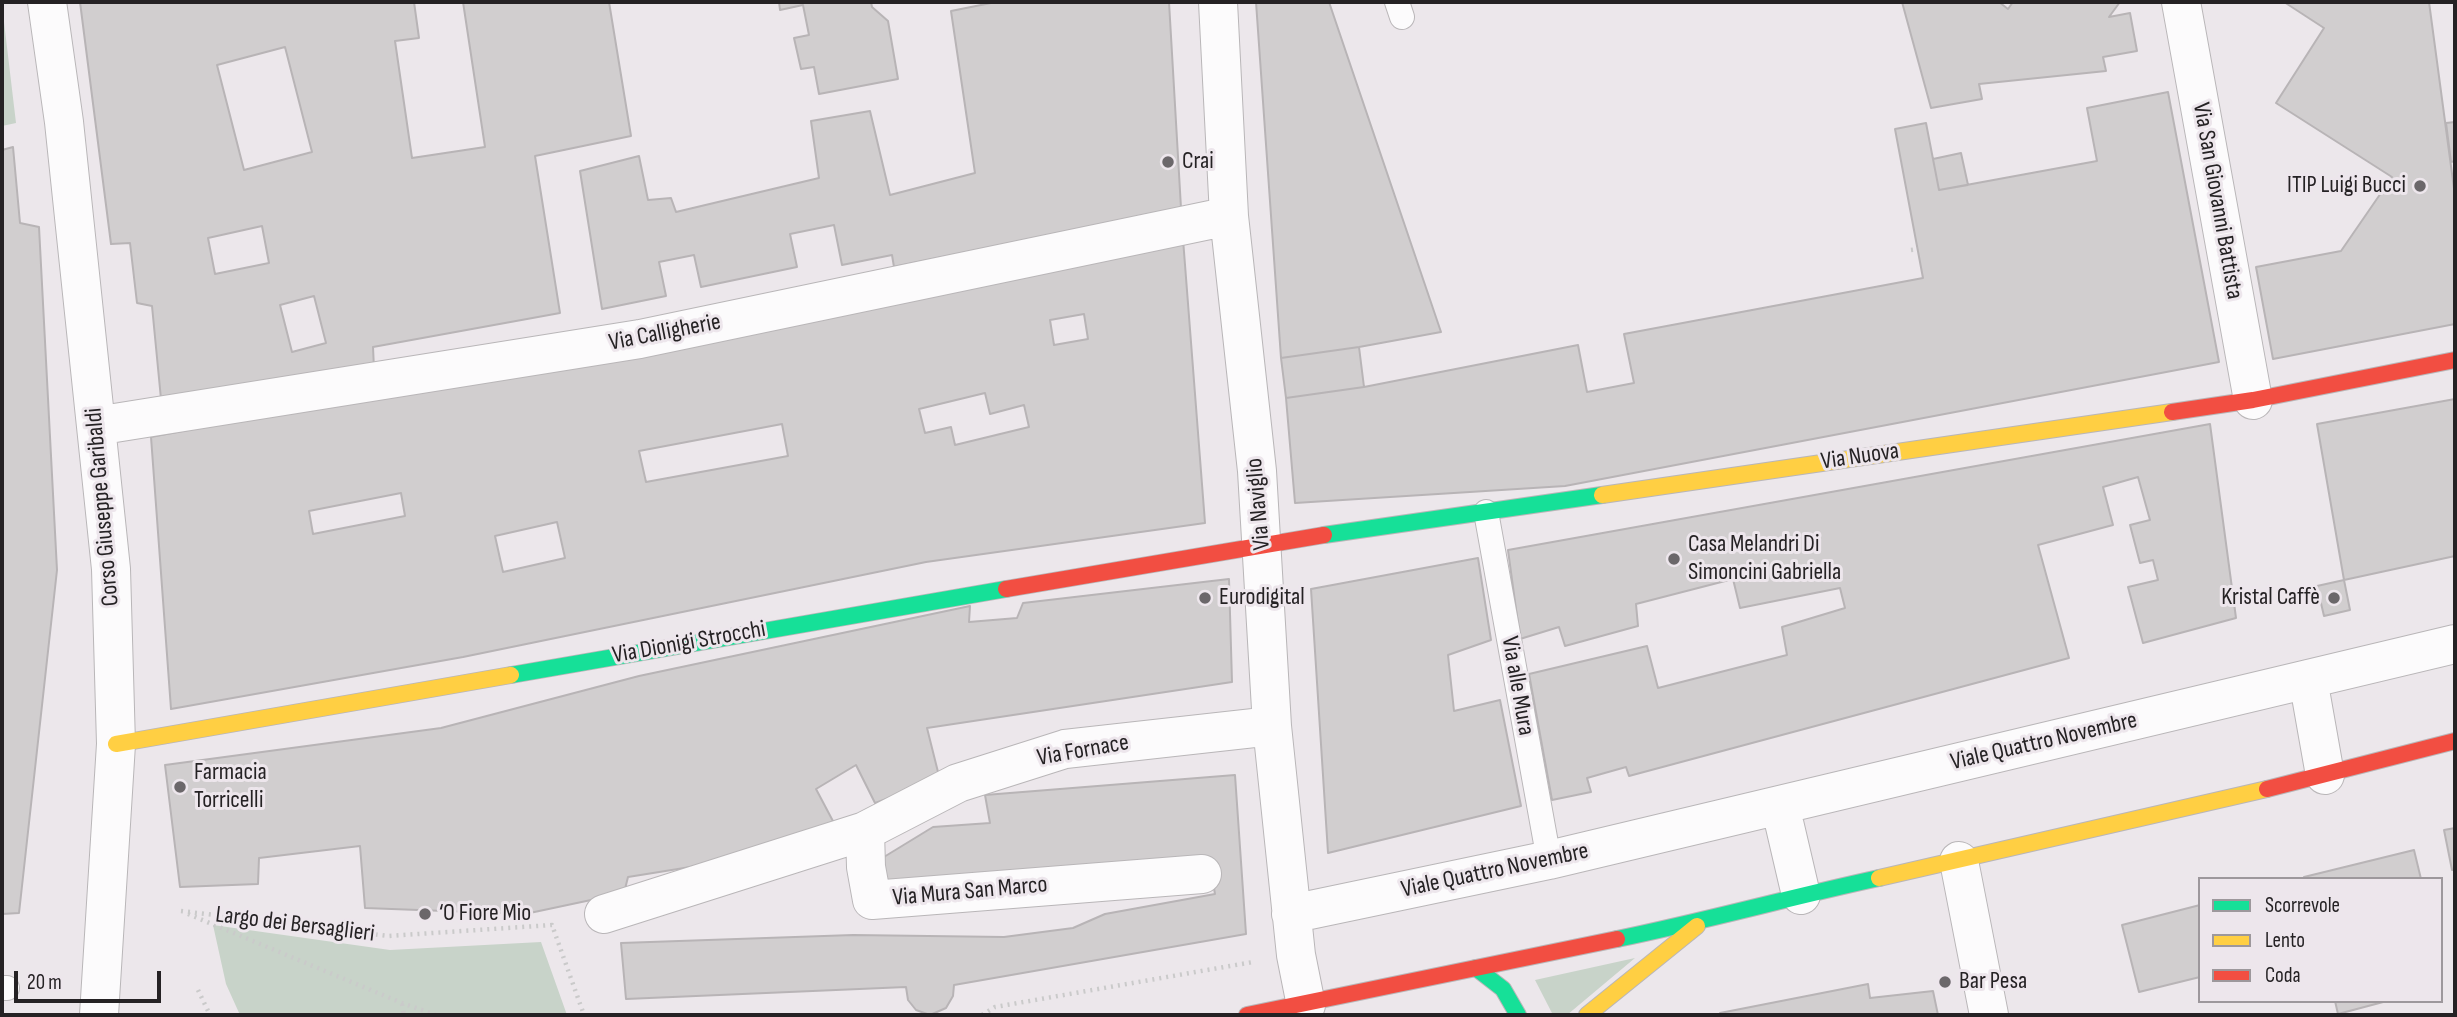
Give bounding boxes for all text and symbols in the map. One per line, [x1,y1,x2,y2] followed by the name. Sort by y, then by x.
[2186,100,2248,302] street label: Via San Giovanni Battista
[1182,148,1214,176] place label: Crai
[1160,154,1176,170] marker: Crai
[2287,172,2406,200] place label: ITIP Luigi Bucci
[2412,178,2428,194] marker: ITIP Luigi Bucci
[607,308,723,358] street label: Via Calligherie
[80,407,126,607] street label: Corso Giuseppe Garibaldi
[1819,437,1901,477] street label: Via Nuova
[1241,457,1277,551] street label: Via Naviglio
[1688,531,1841,587] place label: Casa Melandri Di Simoncini Gabriella
[1666,551,1682,567] marker: Casa Melandri Di Simoncini Gabriella
[1219,584,1305,612] place label: Eurodigital
[2221,584,2320,612] place label: Kristal Caffè
[1197,590,1213,606] marker: Eurodigital
[2326,590,2342,606] marker: Kristal Caffè
[610,615,768,671] street label: Via Dionigi Strocchi
[1494,634,1540,738] street label: Via alle Mura
[1948,707,2140,777] street label: Viale Quattro Novembre
[1035,729,1131,773] street label: Via Fornace
[194,759,267,815] place label: Farmacia Torricelli
[172,779,188,795] marker: Farmacia Torricelli
[1399,837,1591,905] street label: Viale Quattro Novembre
[891,871,1049,913] street label: Via Mura San Marco
[2198,877,2443,1003] legend
[2265,893,2340,918] text: Scorrevole
[439,900,531,928] place label: ‘O Fiore Mio
[214,901,376,949] street label: Largo dei Bersaglieri
[417,906,433,922] marker: ‘O Fiore Mio
[2265,928,2305,953] text: Lento
[18,958,164,1002] scale bar
[2265,963,2301,988] text: Coda
[1959,968,2027,996] place label: Bar Pesa
[27,970,62,995] text: 20 m
[1937,974,1953,990] marker: Bar Pesa

